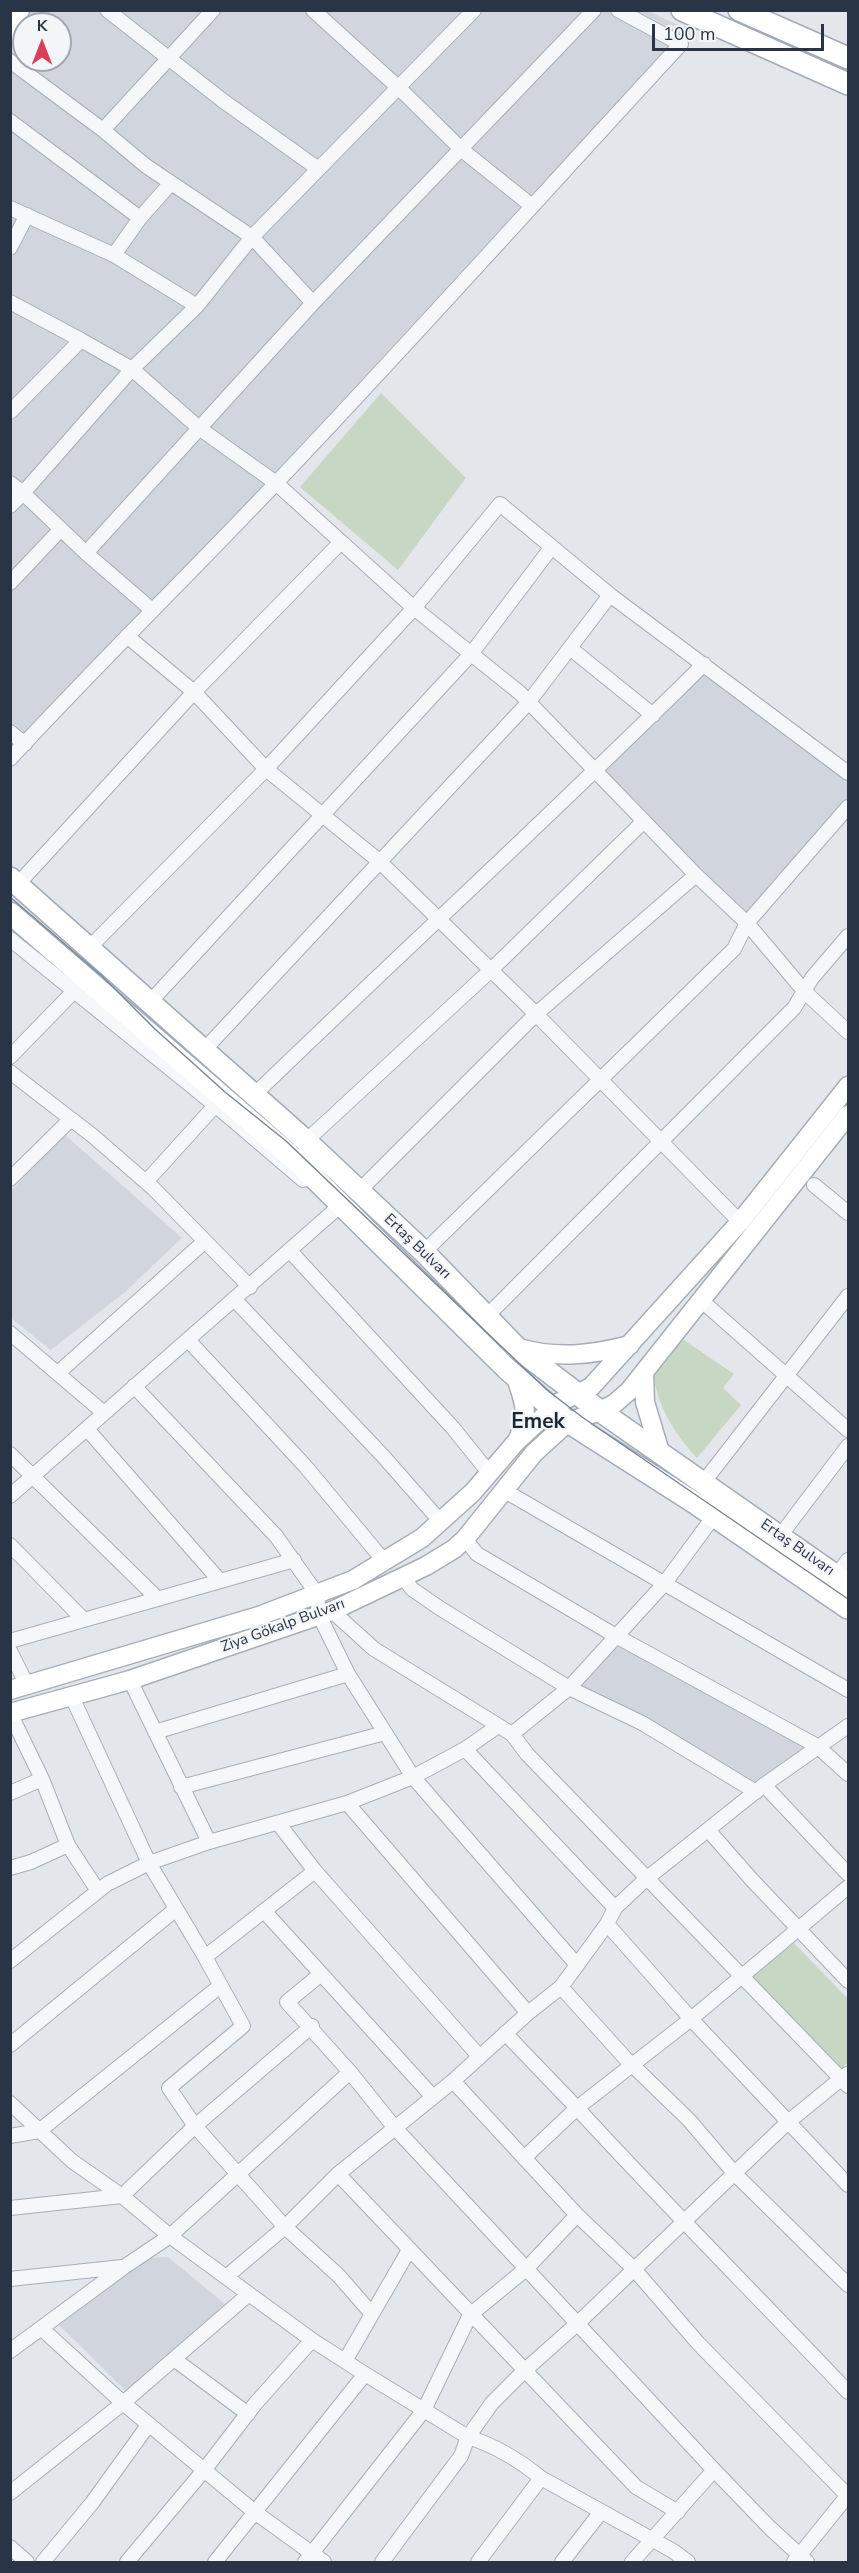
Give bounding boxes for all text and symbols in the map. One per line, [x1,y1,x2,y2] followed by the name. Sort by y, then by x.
[12,12,72,72] north arrow
[655,12,828,50] scale bar
[37,15,47,37] text: K
[663,22,715,46] text: 100 m
[380,1211,454,1283] street label: Ertaş Bulvarı
[511,1410,565,1436] district label: Emek
[757,1516,837,1580] street label: Ertaş Bulvarı
[219,1595,347,1657] street label: Ziya Gökalp Bulvarı

